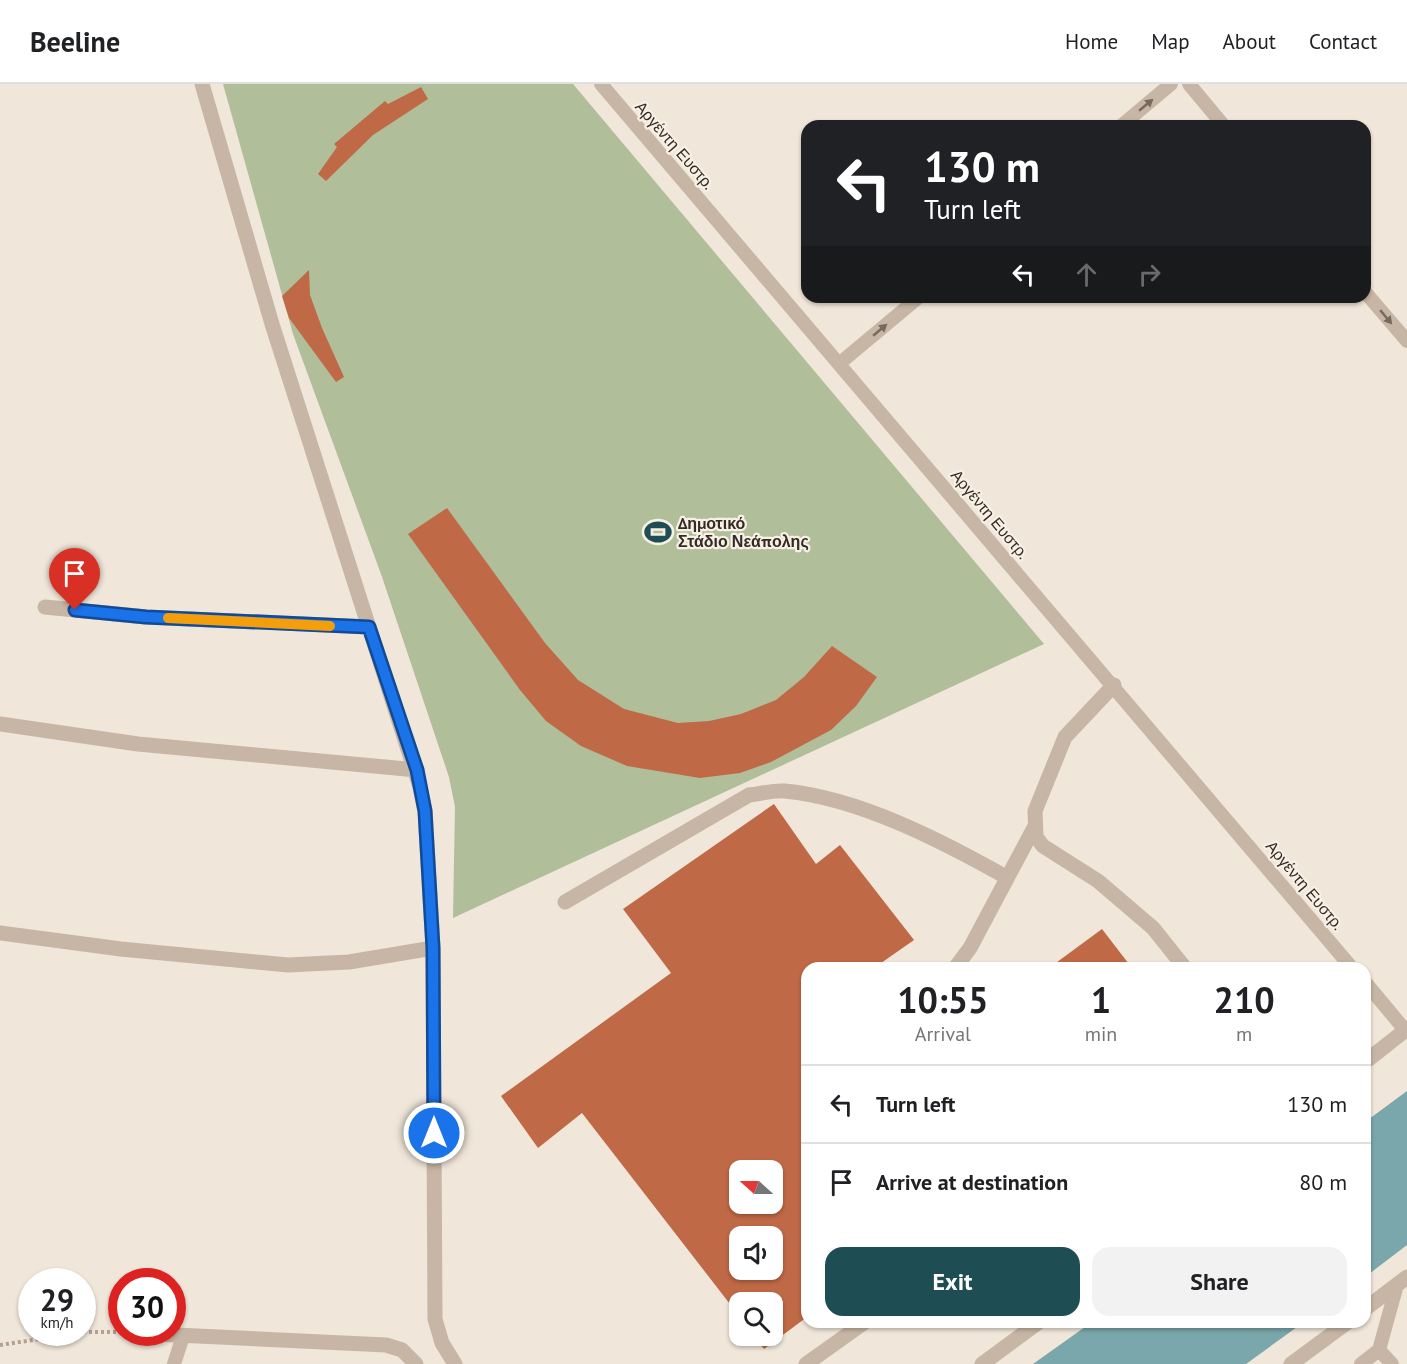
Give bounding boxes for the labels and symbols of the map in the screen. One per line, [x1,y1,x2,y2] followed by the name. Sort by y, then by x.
[631,97,719,193] street label: Αργέντη Ευστρ.
[1138,99,1153,112] one-way arrow
[1379,309,1392,324] one-way arrow
[872,324,887,337] one-way arrow
[947,465,1033,563] street label: Αργέντη Ευστρ.
[678,513,809,551] place label: Δημοτικό Στάδιο Νεάπολης
[643,517,673,547] sports icon: Δημοτικό Στάδιο Νεάπολης
[49,548,100,610] pin
[1262,836,1348,934] street label: Αργέντη Ευστρ.
[402,1101,466,1165] position arrow
[729,1160,783,1214] north arrow
[108,1268,186,1346] speed limit sign: 30

